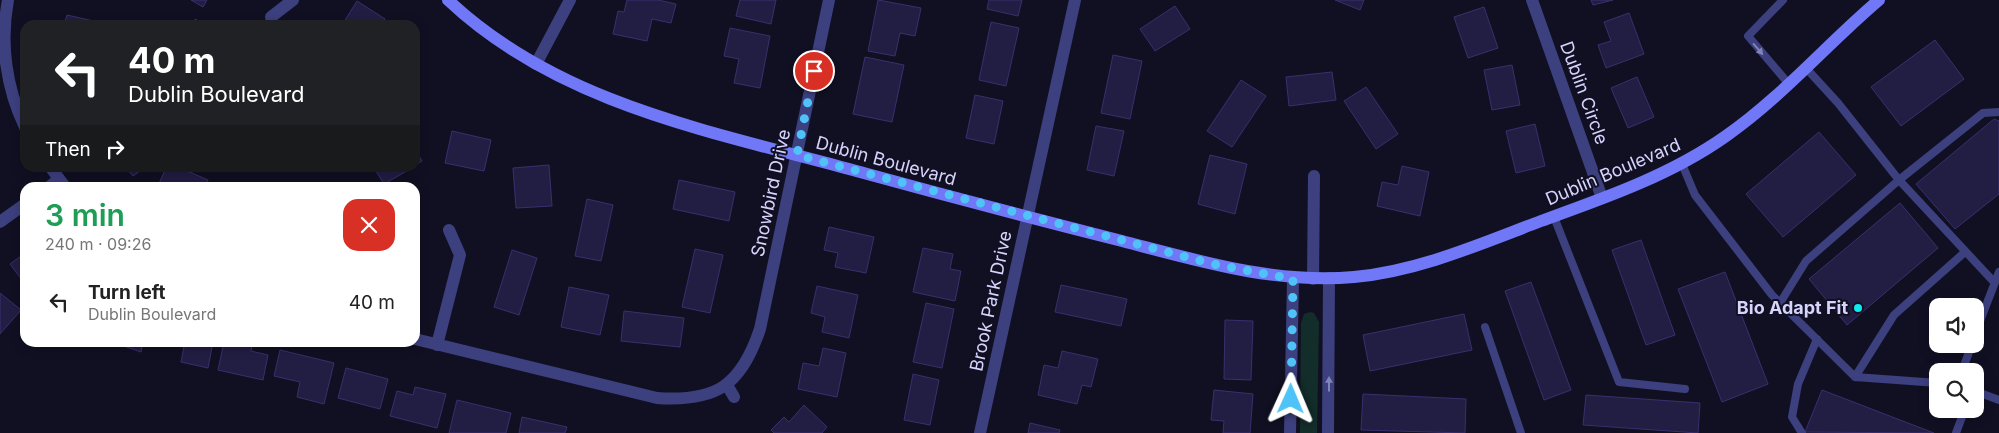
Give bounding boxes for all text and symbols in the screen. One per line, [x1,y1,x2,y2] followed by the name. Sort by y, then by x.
[1556,38,1613,147] street label: Dublin Circle
[128,39,216,81] text: 40 m
[45,40,110,105] icon: left
[1752,43,1763,55] one-way arrow
[793,50,835,92] pin
[800,57,828,85] icon: arrive
[128,81,305,107] text: Dublin Boulevard
[747,127,794,259] street label: Snowbird Drive
[814,132,959,189] street label: Dublin Boulevard
[1542,134,1683,209] street label: Dublin Boulevard
[101,135,129,163] icon: right
[45,138,91,161] text: Then
[45,197,125,233] text: 3 min
[343,199,395,251] button: close
[965,229,1016,373] street label: Brook Park Drive
[45,234,151,254] text: 240 m · 09:26
[88,281,166,304] text: Turn left
[45,288,73,316] icon: left
[349,291,395,314] text: 40 m
[1737,297,1848,318] place label: Bio Adapt Fit
[1929,298,1984,418] map controls
[1929,298,1984,353] button: sound
[1852,302,1864,314] marker: Bio Adapt Fit
[88,304,216,324] text: Dublin Boulevard
[1929,363,1984,418] button: search
[1264,372,1316,424] position arrow
[1325,376,1333,392] one-way arrow

